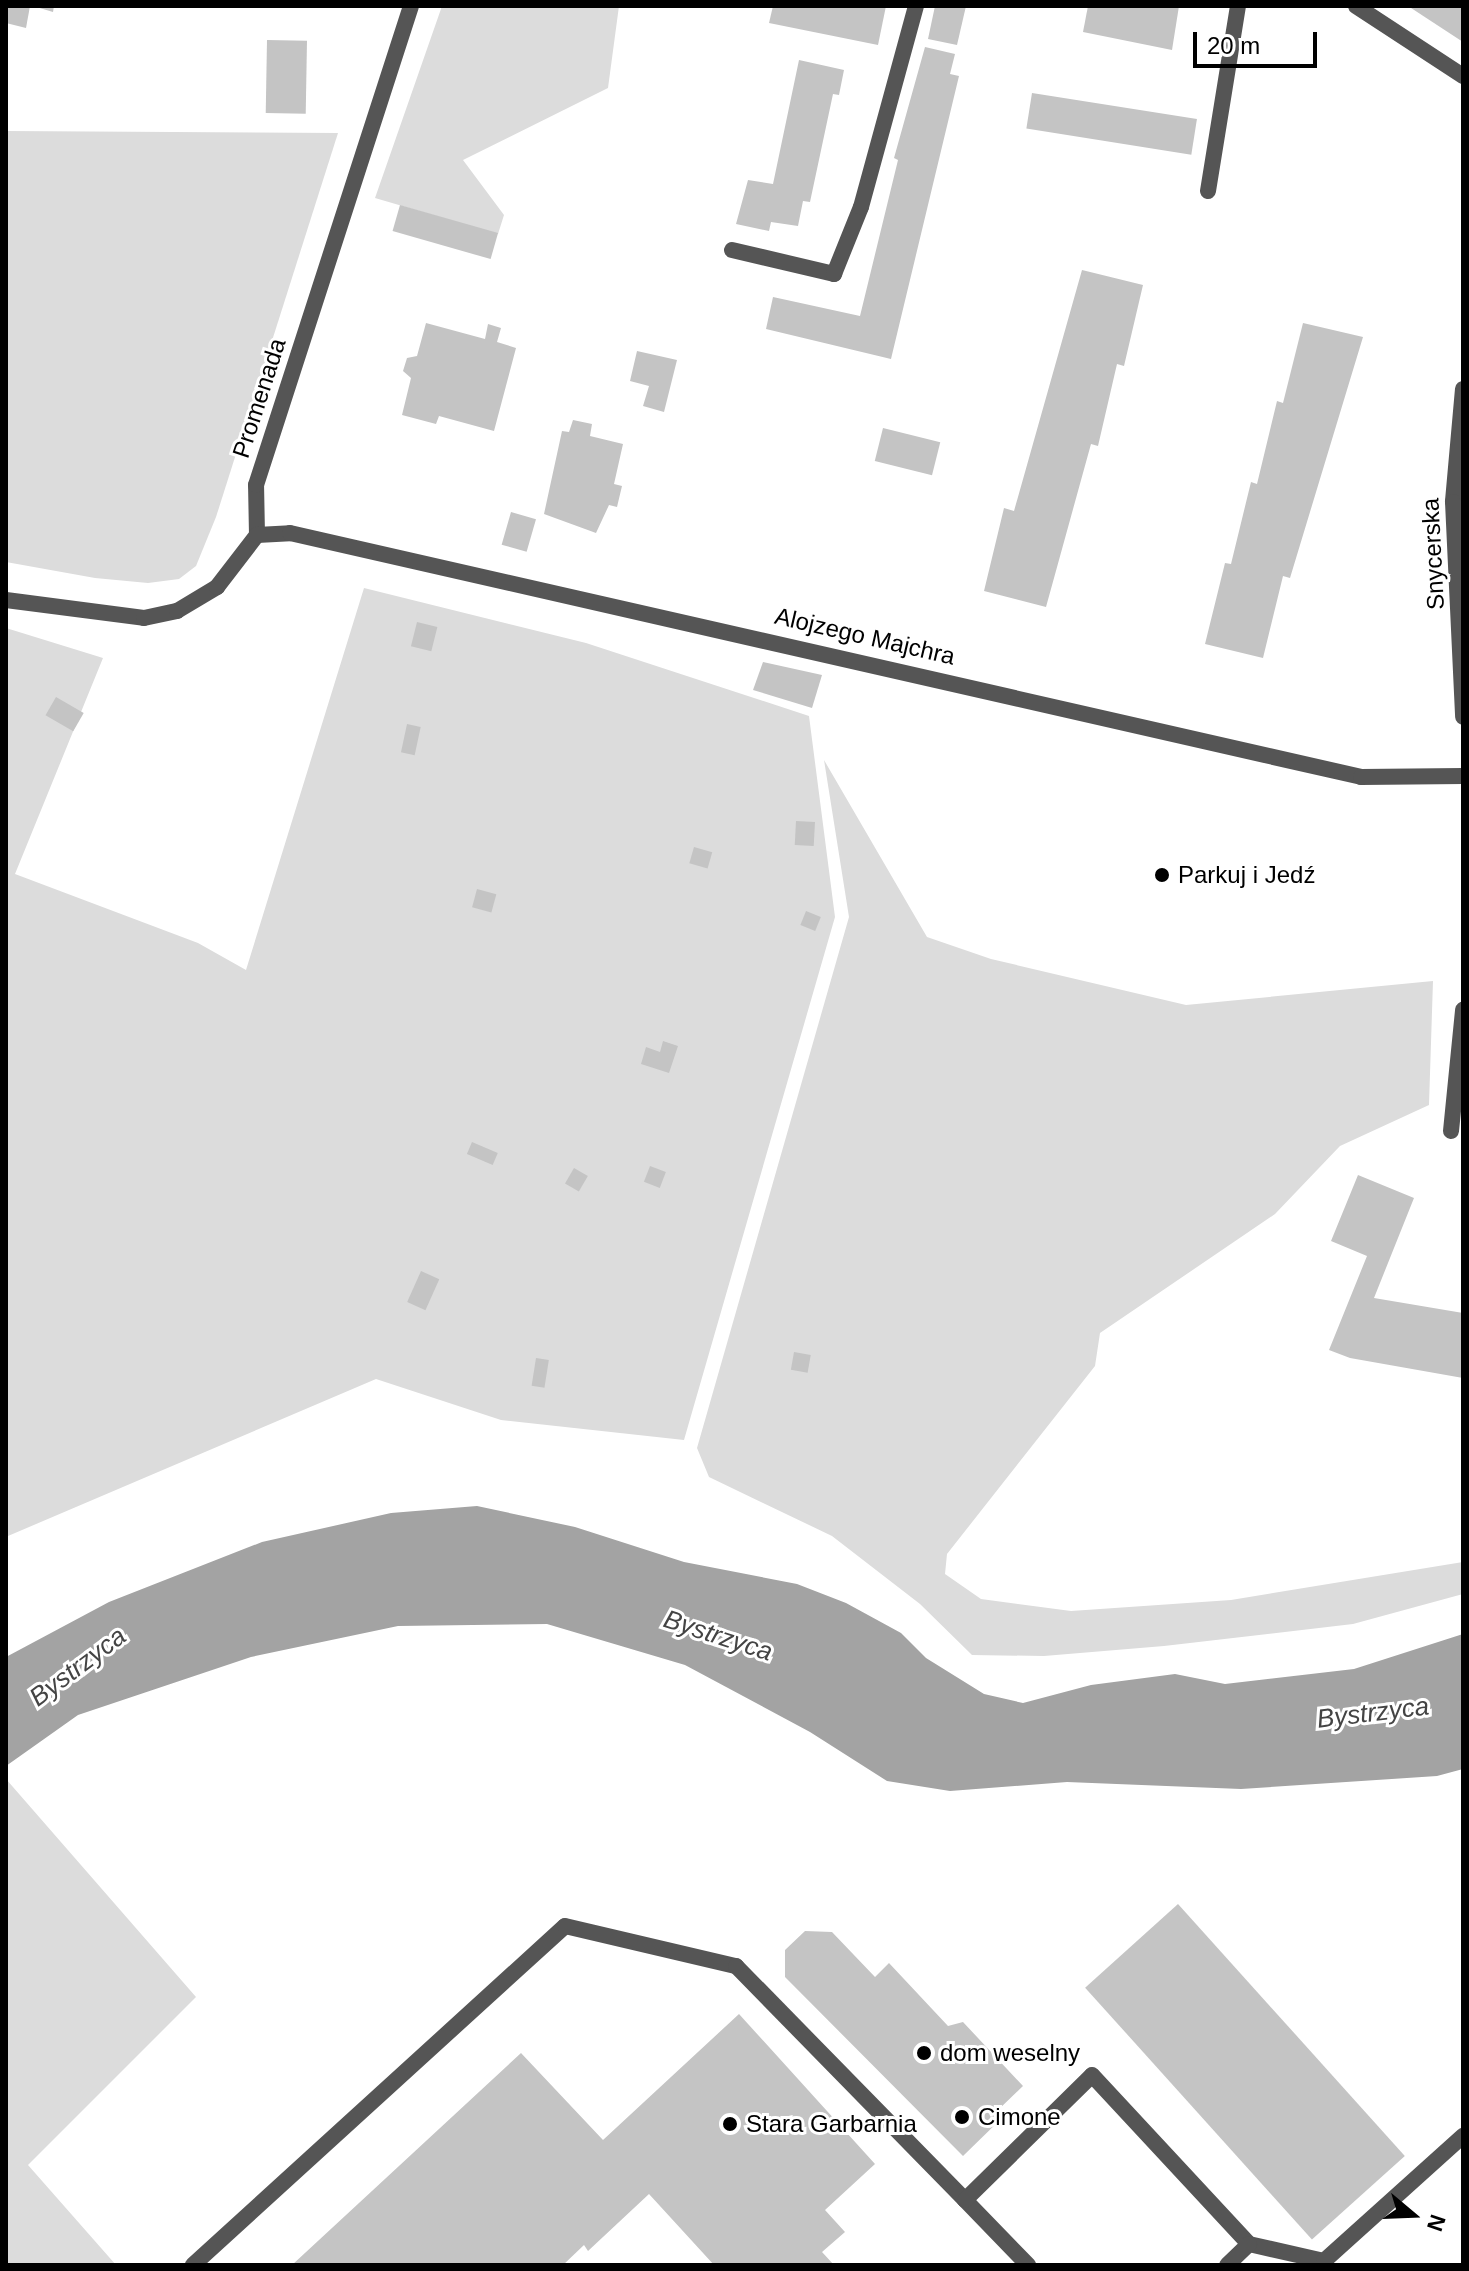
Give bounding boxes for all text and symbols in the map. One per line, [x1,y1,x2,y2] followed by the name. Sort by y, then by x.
[1197,16,1321,66] scale bar
[1207,32,1260,59] text: 20 m
[226,335,292,461] street label: Promenada
[1416,497,1450,611] street label: Snycerska
[772,601,958,671] street label: Alojzego Majchra
[1178,861,1315,889] place label: Parkuj i Jedź
[1153,866,1171,884] marker: Parkuj i Jedź
[660,1604,776,1668] water label: Bystrzyca
[24,1621,132,1713] water label: Bystrzyca
[1315,1691,1431,1735] water label: Bystrzyca
[940,2039,1080,2067] place label: dom weselny
[915,2044,933,2062] marker: dom weselny
[978,2103,1061,2131] place label: Cimone
[953,2108,971,2126] marker: Cimone
[746,2110,917,2138] place label: Stara Garbarnia
[721,2115,739,2133] marker: Stara Garbarnia
[1373,2175,1453,2255] north arrow
[1422,2211,1451,2235] text: N

